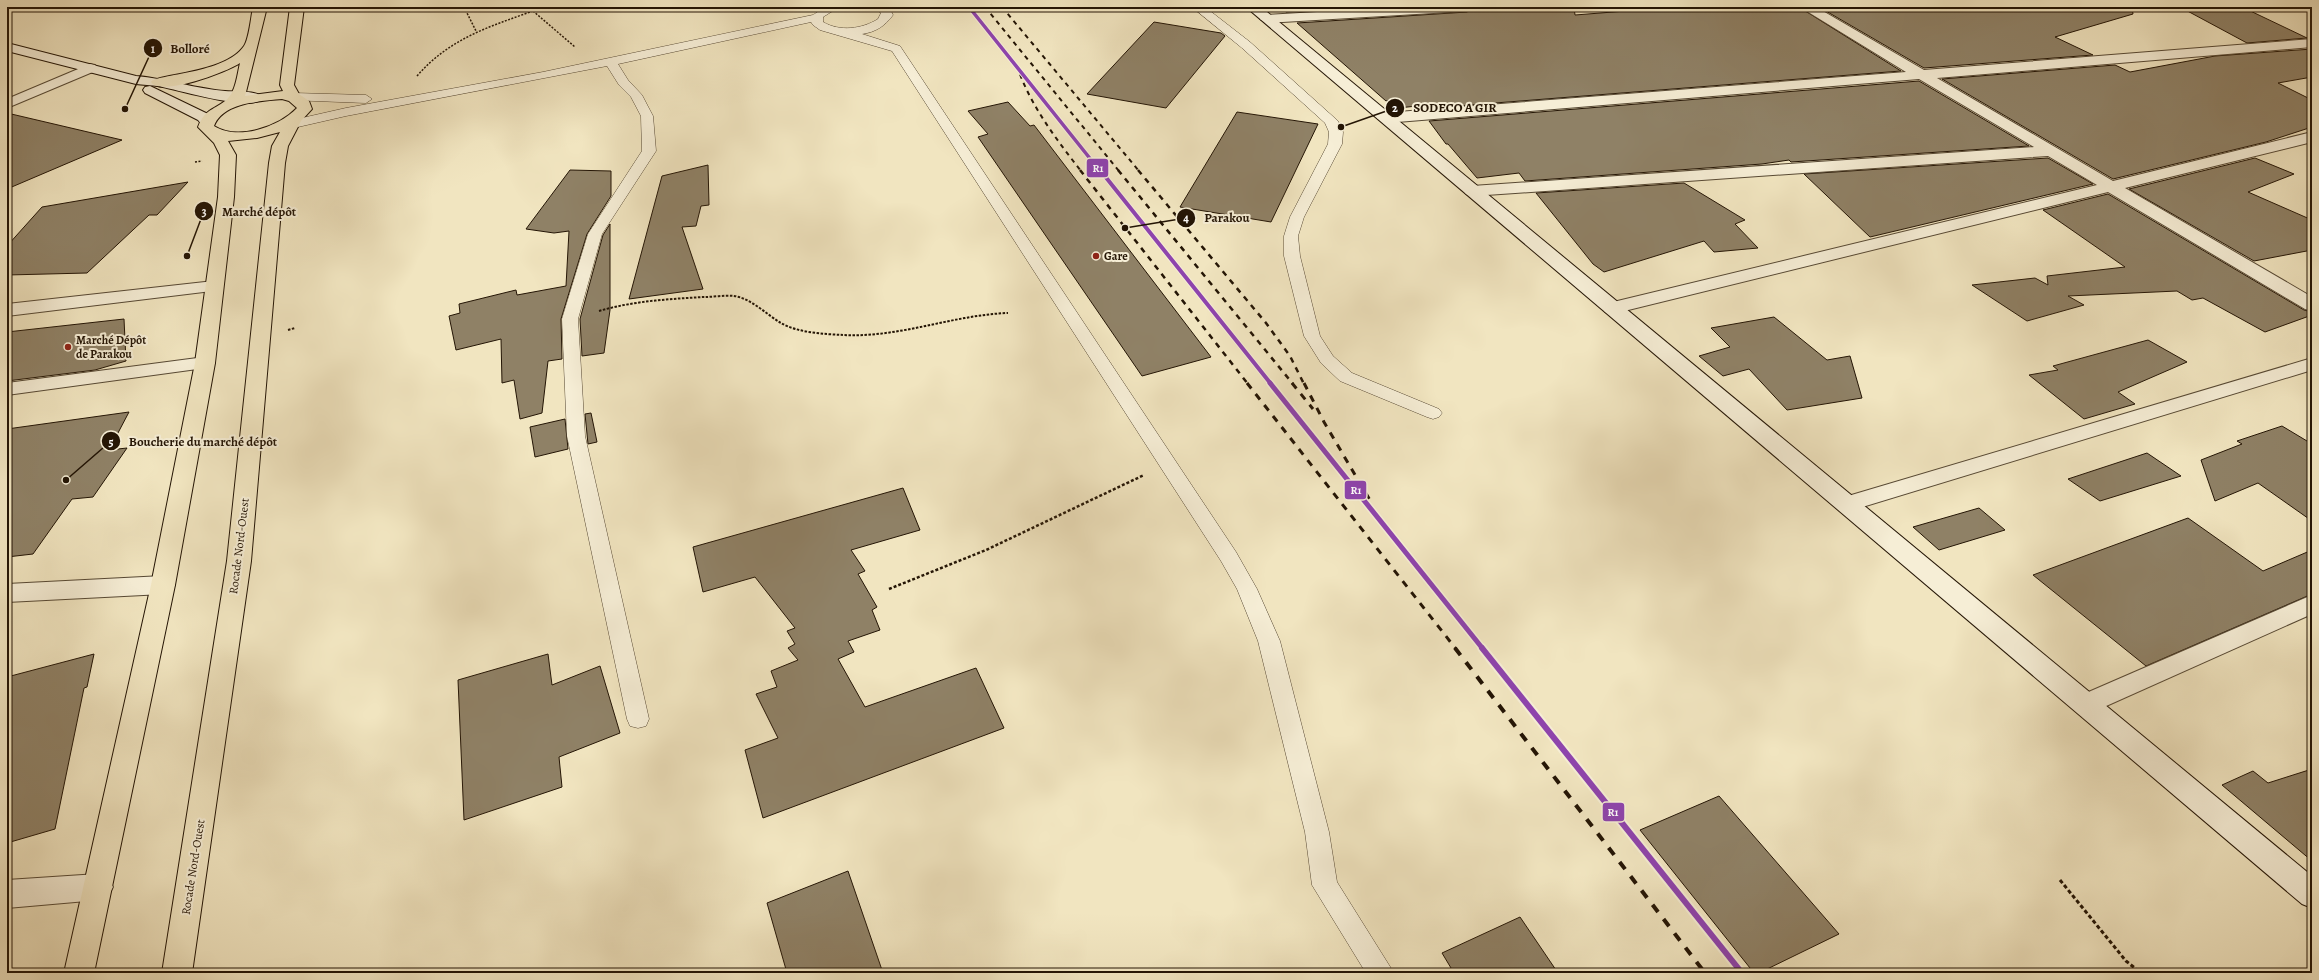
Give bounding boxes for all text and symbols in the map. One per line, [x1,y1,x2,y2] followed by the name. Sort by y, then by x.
[143,36,218,61] callout: Bolloré
[170,40,210,57] text: Bolloré
[151,41,156,57] text: 1
[1385,95,1505,120] callout: SODECO A GIR
[1413,99,1497,116] text: SODECO A GIR
[1392,100,1398,116] text: 2
[1086,158,1109,178] line badge: R1
[1093,161,1104,176] text: R1
[194,199,304,224] callout: Marché dépôt
[222,203,297,220] text: Marché dépôt
[201,204,207,220] text: 3
[1176,205,1257,230] callout: Parakou
[1204,209,1251,226] text: Parakou
[1183,210,1189,226] text: 4
[1104,248,1128,264] place label: Gare
[1091,251,1101,261] marker: Gare
[76,332,146,362] place label: Marché Dépôt de Parakou
[63,342,73,352] marker: Marché Dépôt de Parakou
[101,429,285,454] callout: Boucherie du marché dépôt
[129,433,278,450] text: Boucherie du marché dépôt
[108,434,114,450] text: 5
[1344,480,1367,500] line badge: R1
[1351,483,1362,498] text: R1
[225,497,253,595] street label: Rocade Nord-Ouest
[1602,802,1625,822] line badge: R1
[1608,805,1619,820] text: R1
[178,818,208,916] street label: Rocade Nord-Ouest

